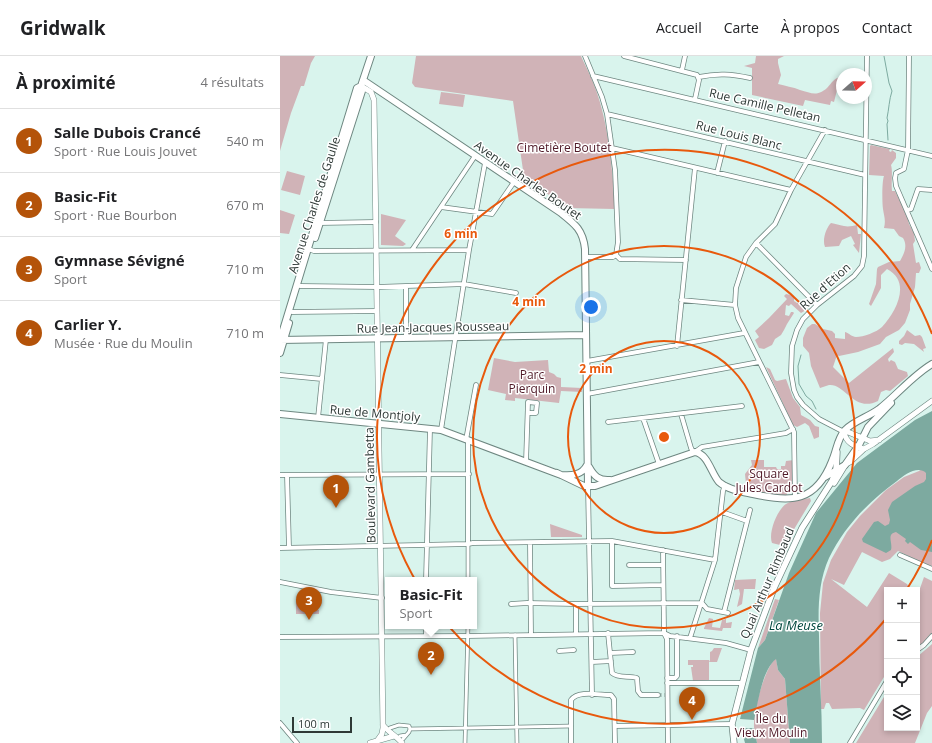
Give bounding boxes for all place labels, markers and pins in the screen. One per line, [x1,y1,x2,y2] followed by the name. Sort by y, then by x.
[657,430,671,444] centre of rings
[323,475,349,508] pin: 1
[296,587,322,620] pin: 3
[418,642,444,675] pin: 2
[679,687,705,720] pin: 4

